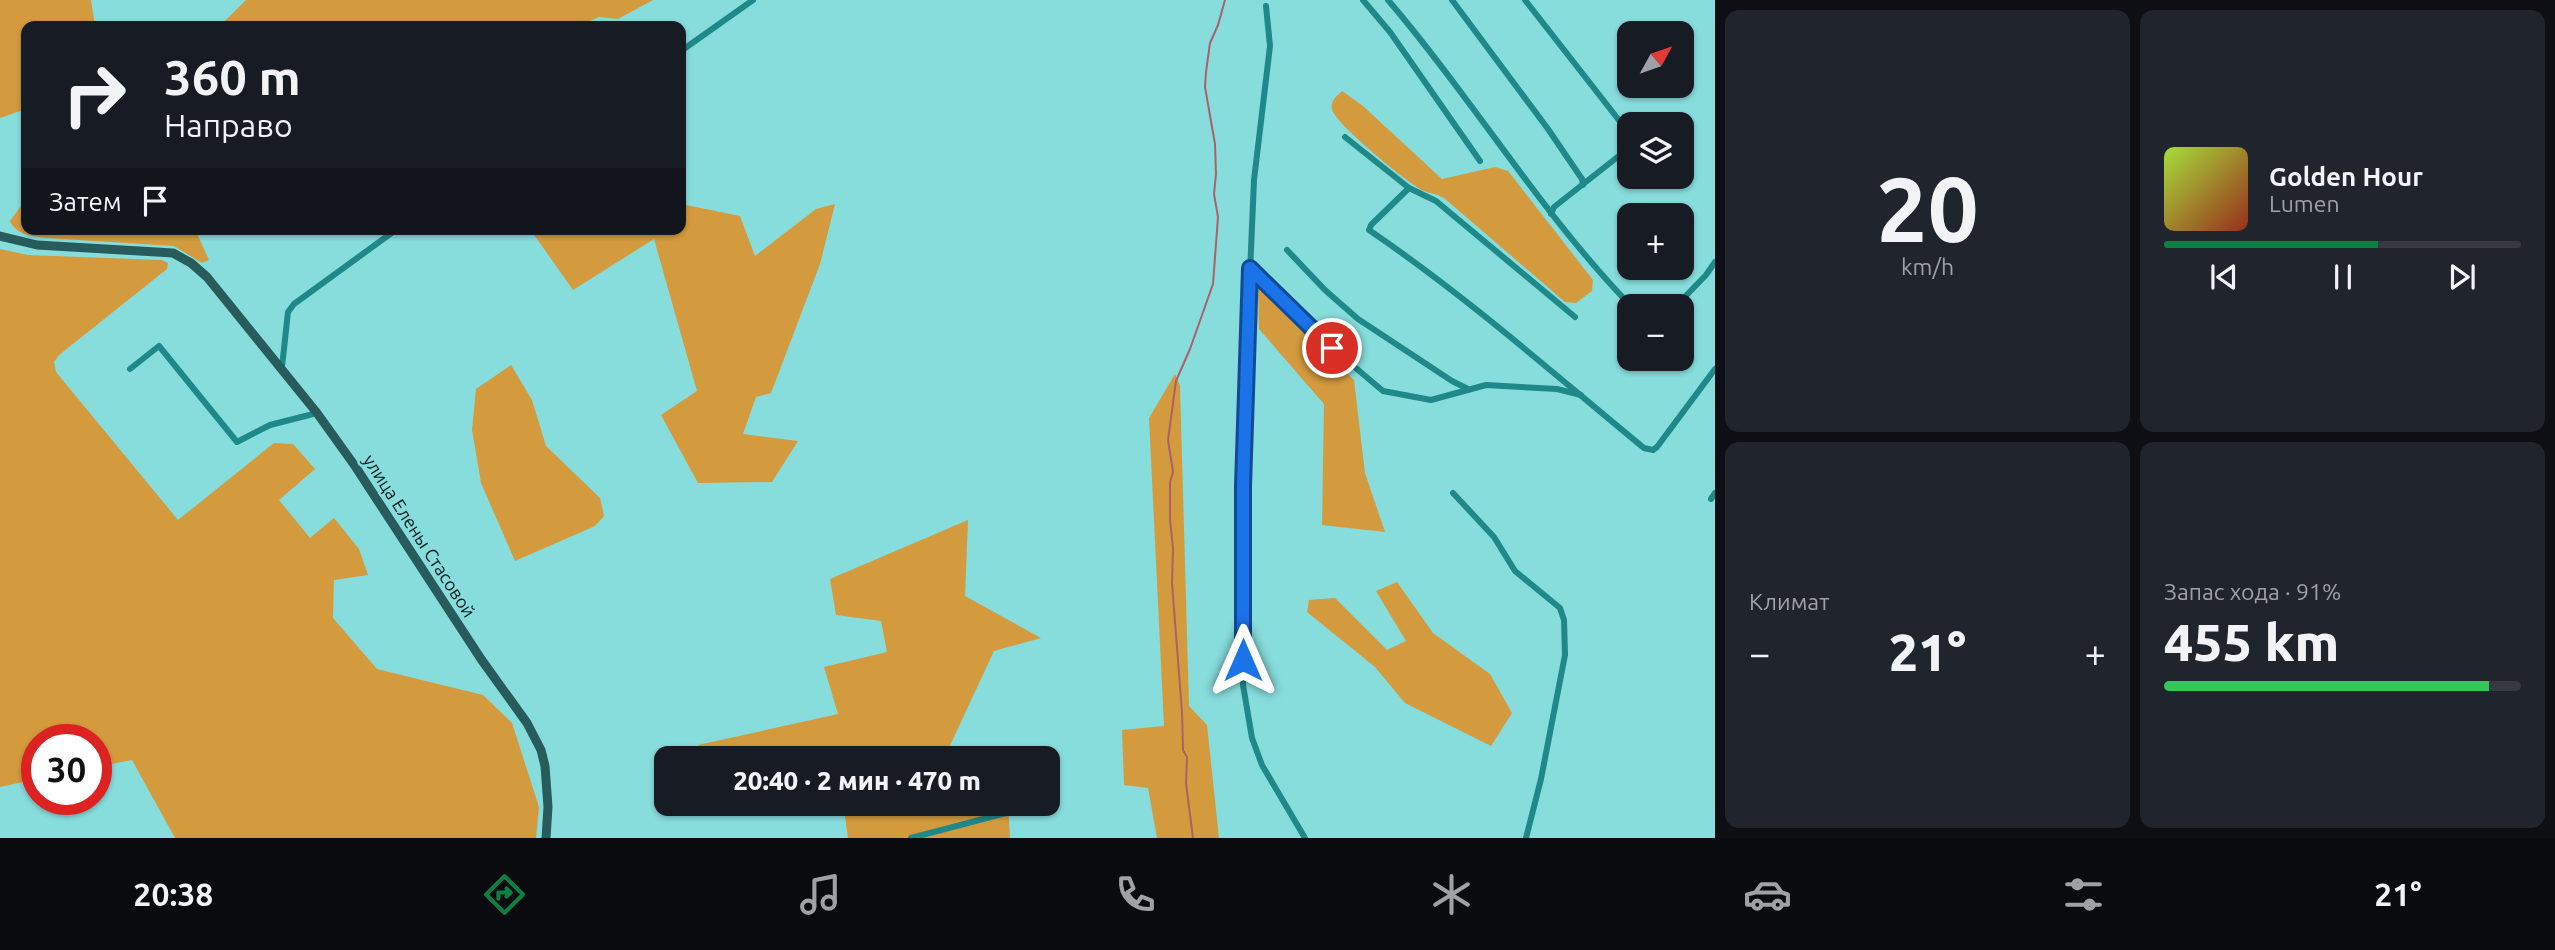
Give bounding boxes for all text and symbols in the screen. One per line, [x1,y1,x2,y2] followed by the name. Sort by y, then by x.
[1617,21,1694,98] north arrow
[1617,21,1694,371] map controls
[49,49,140,140] icon: right
[164,49,301,104] text: 360 m
[164,107,293,143] text: Направо
[1617,112,1694,189] button: layers
[1876,157,1979,259] text: 20
[2269,162,2423,191] text: Golden Hour
[136,182,174,220] icon: arrive
[49,187,122,216] text: Затем
[2269,191,2340,216] text: Lumen
[1617,203,1694,280] button: +
[1901,254,1954,279] text: km/h
[2205,258,2243,296] icon: previous
[2324,258,2362,296] icon: pause
[2443,258,2481,296] icon: next
[1617,294,1694,371] button: −
[1302,318,1362,378] pin
[1313,329,1351,367] icon: arrive
[360,450,480,621] street label: улица Елены Стасовой
[2164,579,2341,604] text: Запас хода · 91%
[1749,589,1829,614] text: Климат
[2164,613,2339,671] text: 455 km
[1206,623,1280,697] position arrow
[1889,623,1966,681] text: 21°
[1749,632,1770,674] text: −
[2085,632,2106,674] text: +
[21,724,112,815] speed limit sign: 30
[733,766,981,795] text: 20:40 · 2 мин · 470 m
[480,870,529,919] icon: directions
[796,870,845,919] icon: music
[1111,870,1160,919] icon: phone
[1427,870,1476,919] icon: climate
[1743,870,1792,919] icon: car
[2059,870,2108,919] icon: filters
[133,876,213,912] text: 20:38
[2374,876,2422,912] text: 21°

